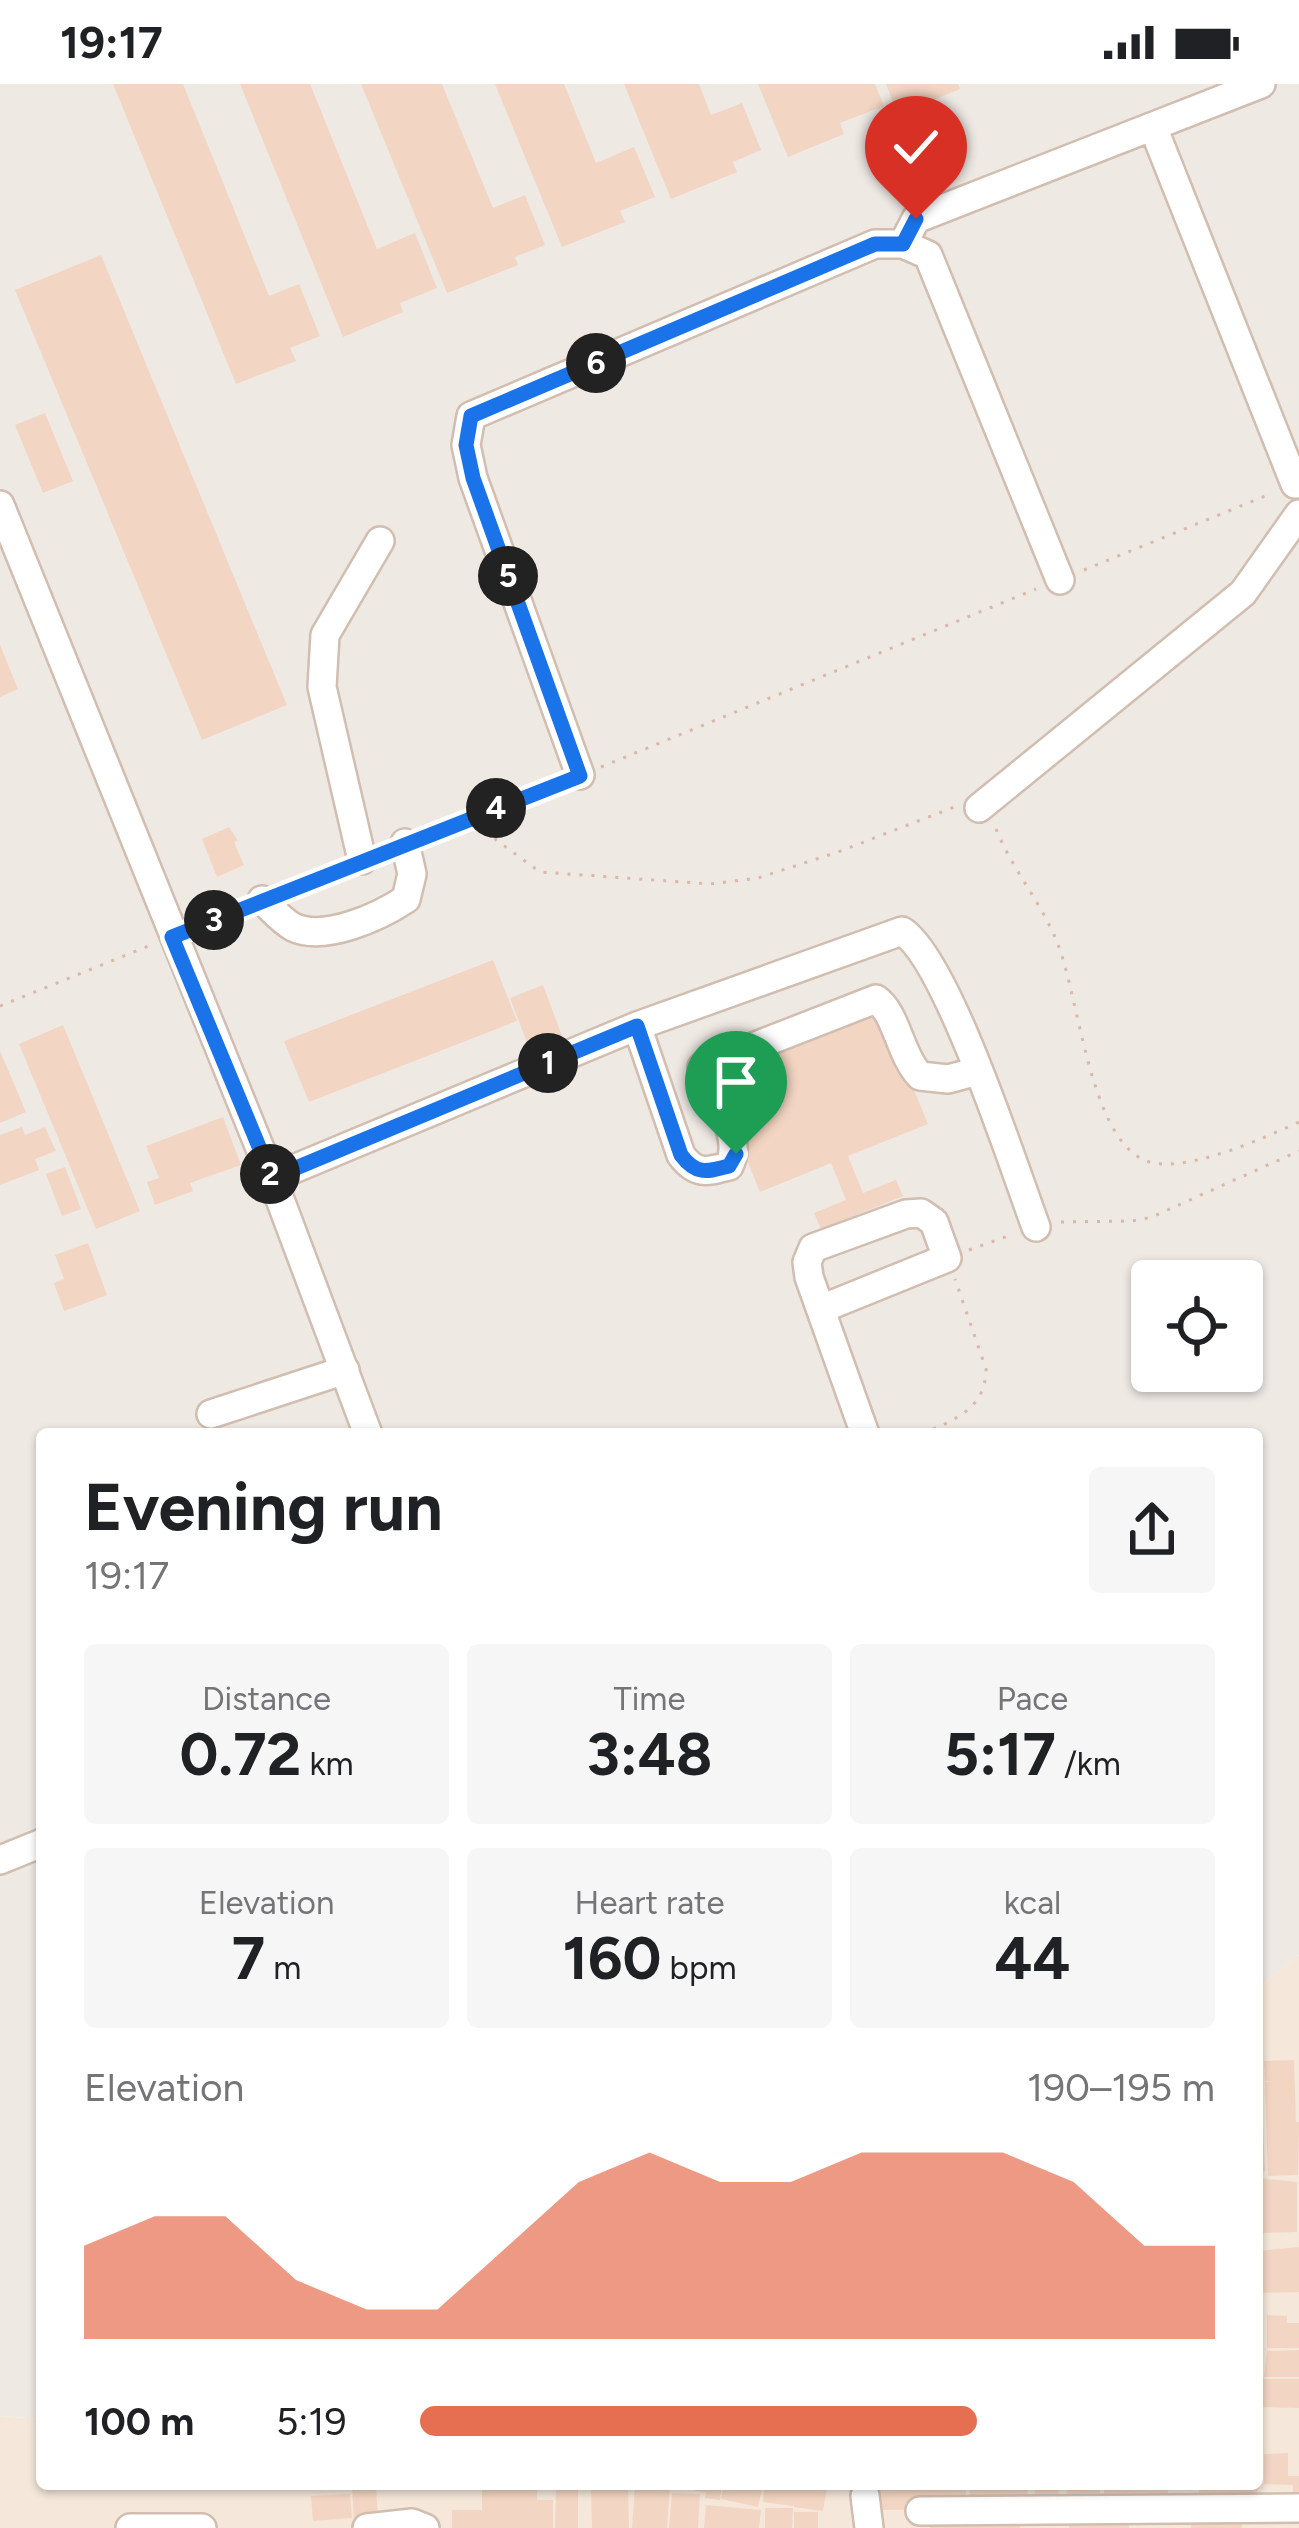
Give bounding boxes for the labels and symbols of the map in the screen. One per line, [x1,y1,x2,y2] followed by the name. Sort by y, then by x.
[865,96,967,219] pin
[566,333,626,393] pin: 6
[478,546,538,606] pin: 5
[466,778,526,838] pin: 4
[184,890,244,950] pin: 3
[685,1031,787,1154] pin
[518,1033,578,1093] pin: 1
[240,1144,300,1204] pin: 2

